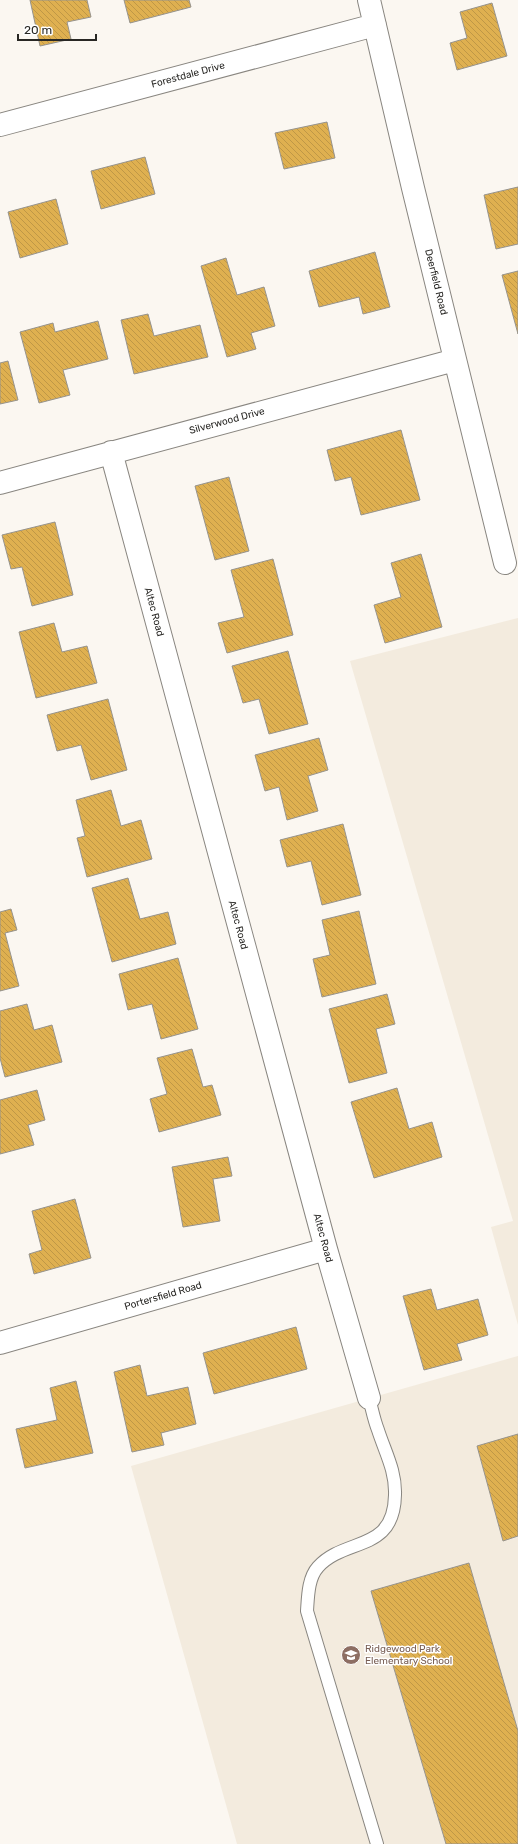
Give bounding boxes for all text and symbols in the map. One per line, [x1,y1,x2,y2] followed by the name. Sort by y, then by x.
[18,16,96,42] scale bar
[24,23,52,37] text: 20 m
[150,59,227,91] street label: Forestdale Drive
[422,248,450,316] street label: Deerfield Road
[188,405,266,437] street label: Silverwood Drive
[142,586,166,638] street label: Altec Road
[226,899,250,951] street label: Altec Road
[311,1212,335,1264] street label: Altec Road
[123,1279,203,1313] street label: Portersfield Road
[365,1643,452,1667] place label: Ridgewood Park Elementary School
[340,1644,362,1666] school or university icon: Ridgewood Park Elementary School

